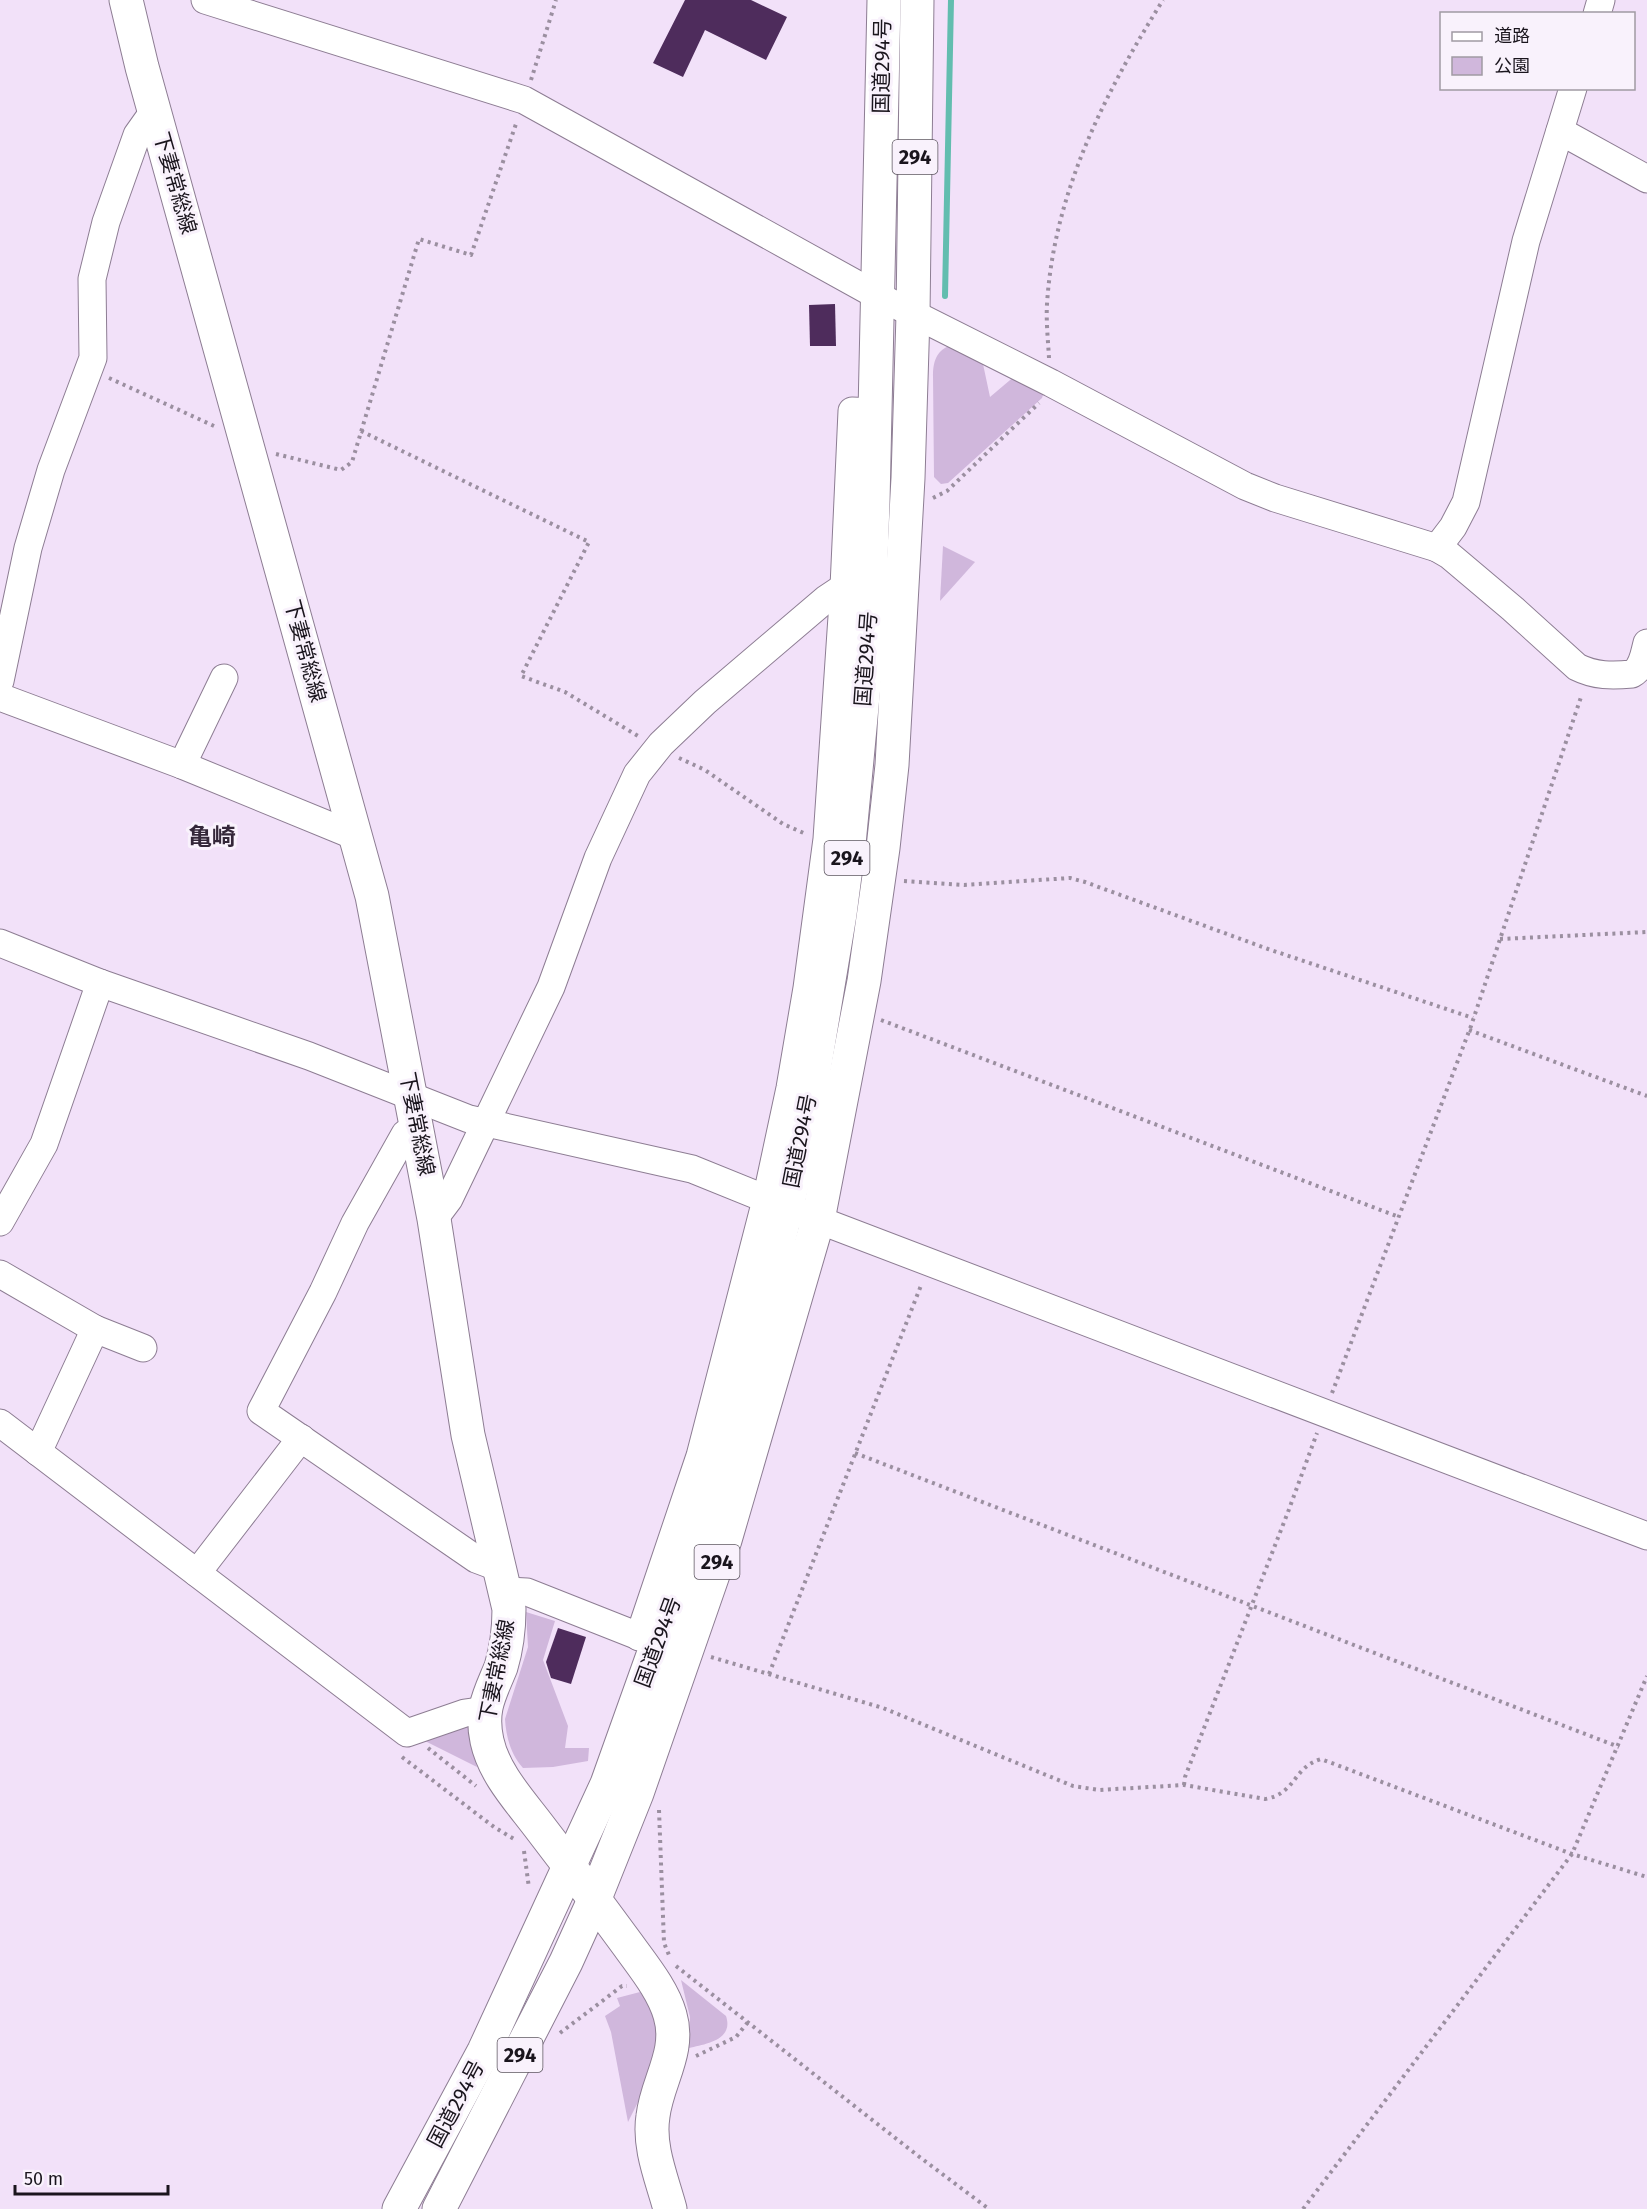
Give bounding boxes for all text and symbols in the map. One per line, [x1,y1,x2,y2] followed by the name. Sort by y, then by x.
[1440,12,1635,90] legend
[868,18,896,114] street label: 国道294号
[1494,25,1530,47] text: 道路
[1494,55,1530,77] text: 公園
[148,129,202,237] street label: 下妻常総線
[892,140,938,174] road number: 294
[279,597,331,705] street label: 下妻常総線
[850,611,882,707] street label: 国道294号
[188,823,236,851] district label: 亀崎
[824,841,870,875] road number: 294
[394,1070,440,1178] street label: 下妻常総線
[778,1092,822,1190] street label: 国道294号
[694,1545,740,1579] road number: 294
[630,1593,686,1691] street label: 国道294号
[474,1617,520,1725] street label: 下妻常総線
[498,2038,542,2072] road number: 294
[422,2056,490,2152] street label: 国道294号
[15,2158,168,2196] scale bar
[24,2168,63,2190] text: 50 m

